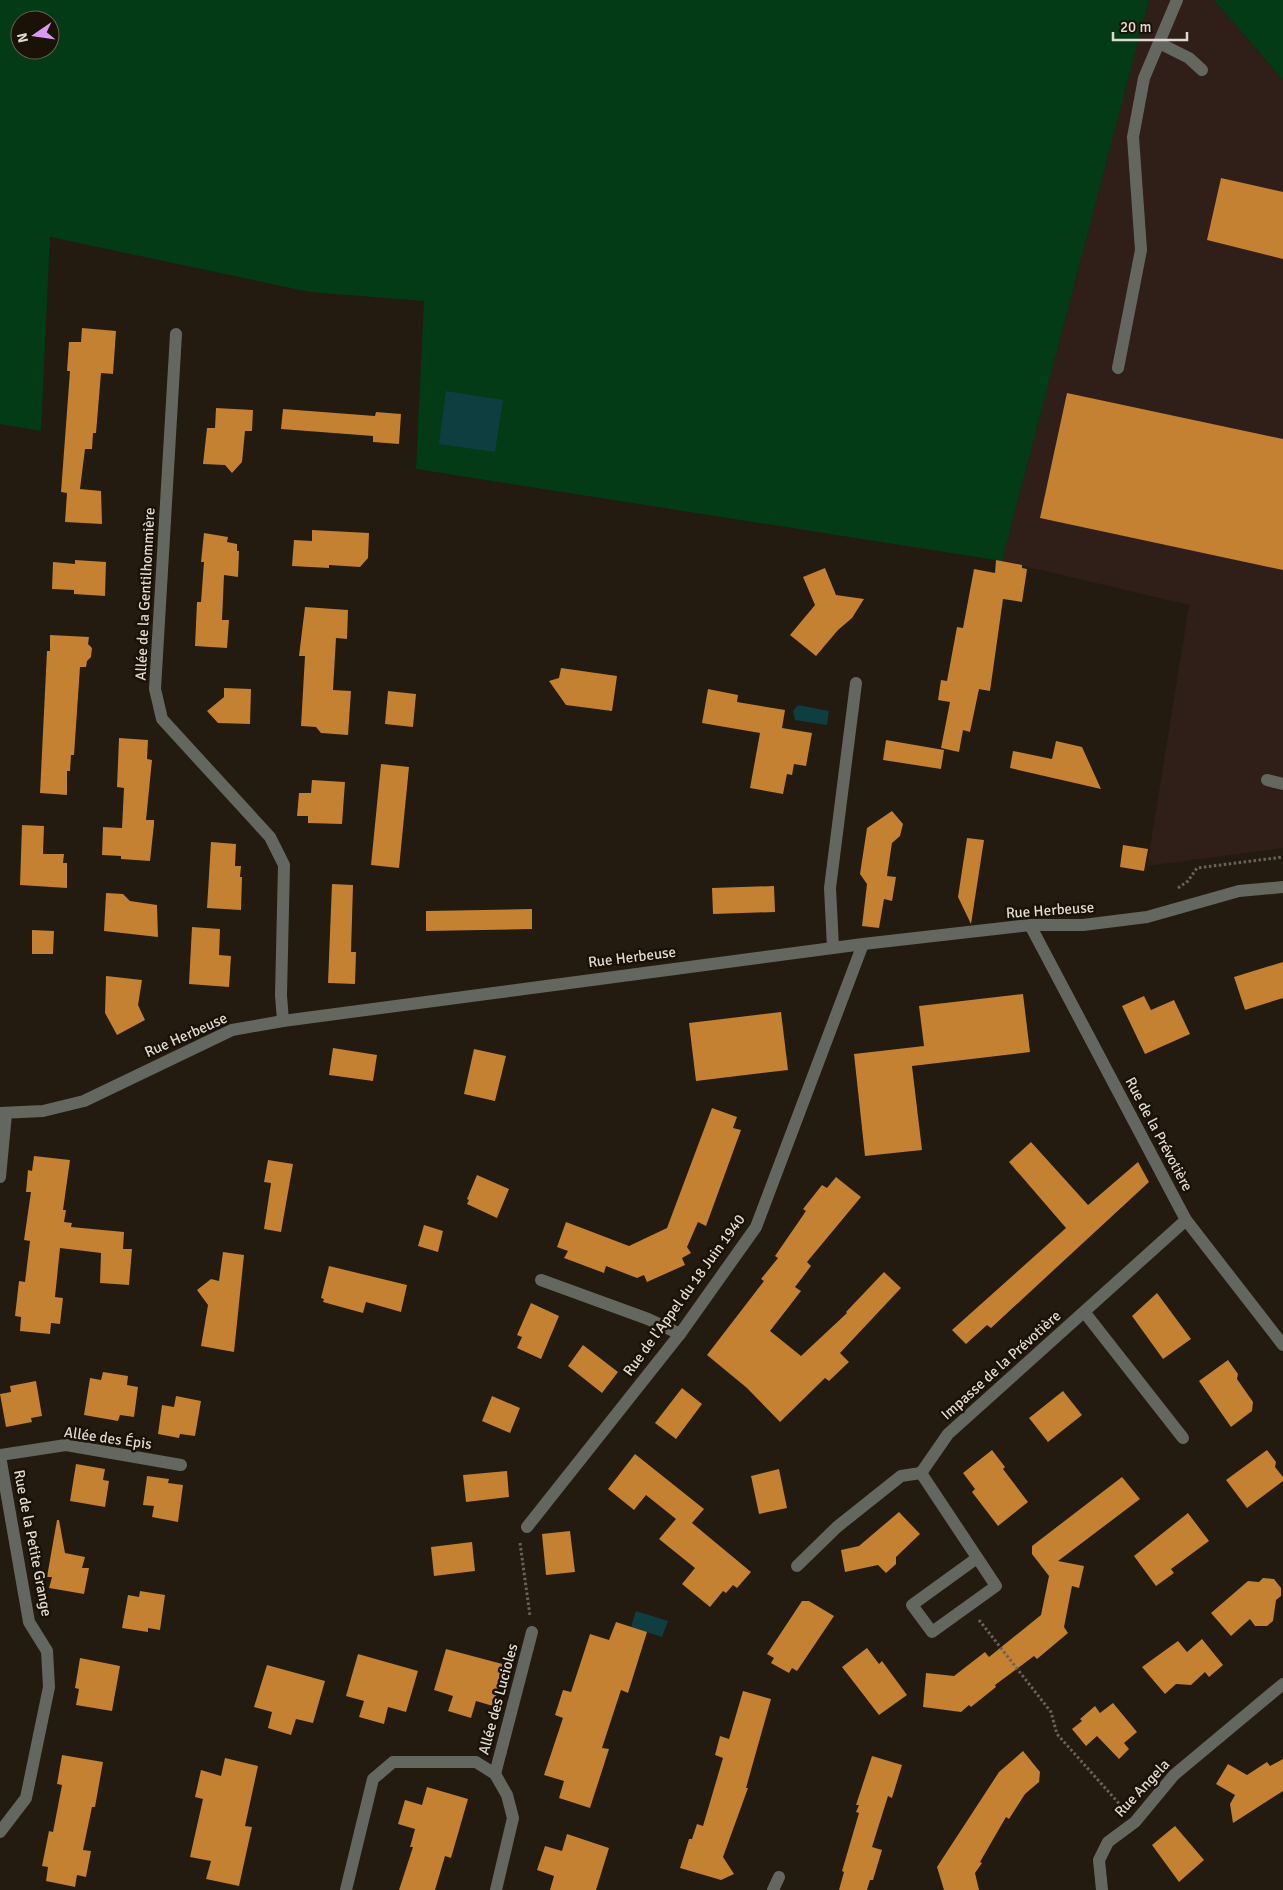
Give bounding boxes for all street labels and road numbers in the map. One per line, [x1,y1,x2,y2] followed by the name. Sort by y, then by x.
[131,507,159,681] street label: Allée de la Gentilhommière
[1005,898,1095,922] street label: Rue Herbeuse
[587,943,677,971] street label: Rue Herbeuse
[142,1009,230,1061] street label: Rue Herbeuse
[1121,1074,1197,1194] street label: Rue de la Prévotière
[619,1211,749,1379] street label: Rue de l'Appel du 18 Juin 1940
[937,1307,1065,1423] street label: Impasse de la Prévotière
[63,1422,153,1453] street label: Allée des Épis
[10,1468,56,1618] street label: Rue de la Petite Grange
[475,1641,522,1756] street label: Allée des Lucioles
[1111,1755,1173,1821] street label: Rue Angela

